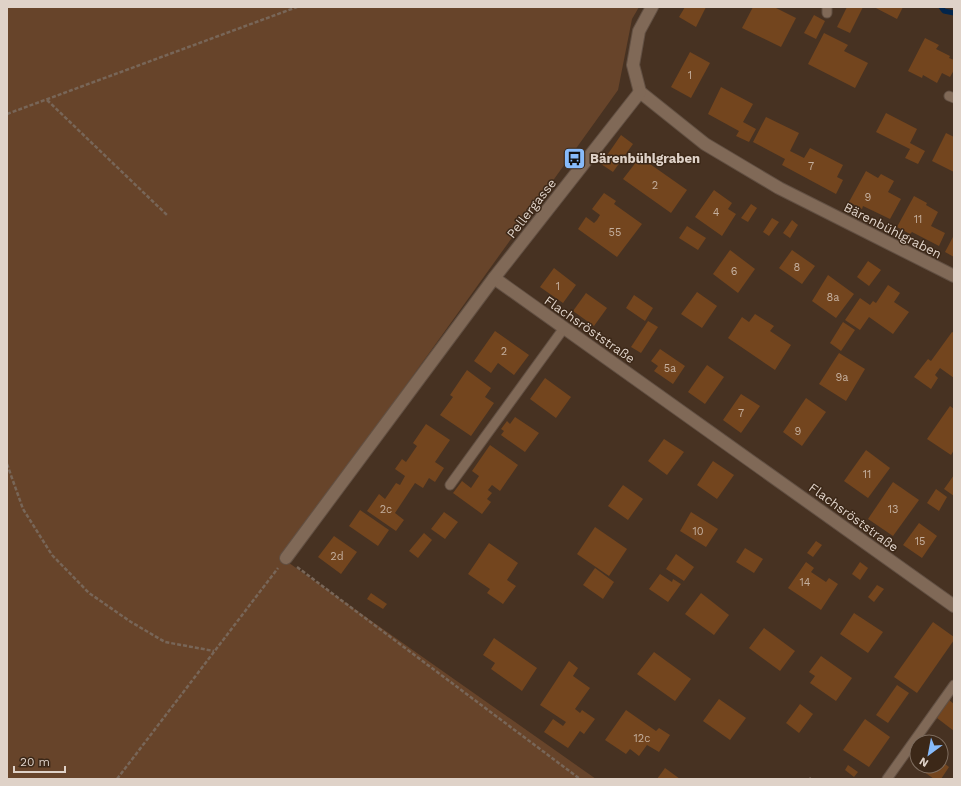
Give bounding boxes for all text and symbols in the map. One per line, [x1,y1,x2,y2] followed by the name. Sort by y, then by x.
[688,69,692,82] house number: 1
[562,145,588,171] bus stop icon: Bärenbühlgraben
[590,151,700,166] place label: Bärenbühlgraben
[808,160,814,173] house number: 7
[504,176,559,241] street label: Pellergasse
[652,179,658,192] house number: 2
[865,191,872,204] house number: 9
[841,199,944,262] street label: Bärenbühlgraben
[713,206,720,219] house number: 4
[914,213,922,226] house number: 11
[609,226,621,239] house number: 55
[794,261,801,274] house number: 8
[731,265,738,278] house number: 6
[556,280,560,293] house number: 1
[826,291,840,304] house number: 8a
[542,293,638,366] street label: Flachsröststraße
[501,345,507,358] house number: 2
[664,362,676,375] house number: 5a
[835,371,849,384] house number: 9a
[738,407,744,420] house number: 7
[795,425,802,438] house number: 9
[863,468,871,481] house number: 11
[806,480,901,555] street label: Flachsröststraße
[380,503,392,516] house number: 2c
[888,503,898,516] house number: 13
[692,525,704,538] house number: 10
[915,535,925,548] house number: 15
[330,550,344,563] house number: 2d
[799,576,811,589] house number: 14
[634,732,650,745] house number: 12c
[909,734,949,774] north arrow
[14,748,65,774] scale bar
[917,754,931,770] text: N
[20,755,50,769] text: 20 m

